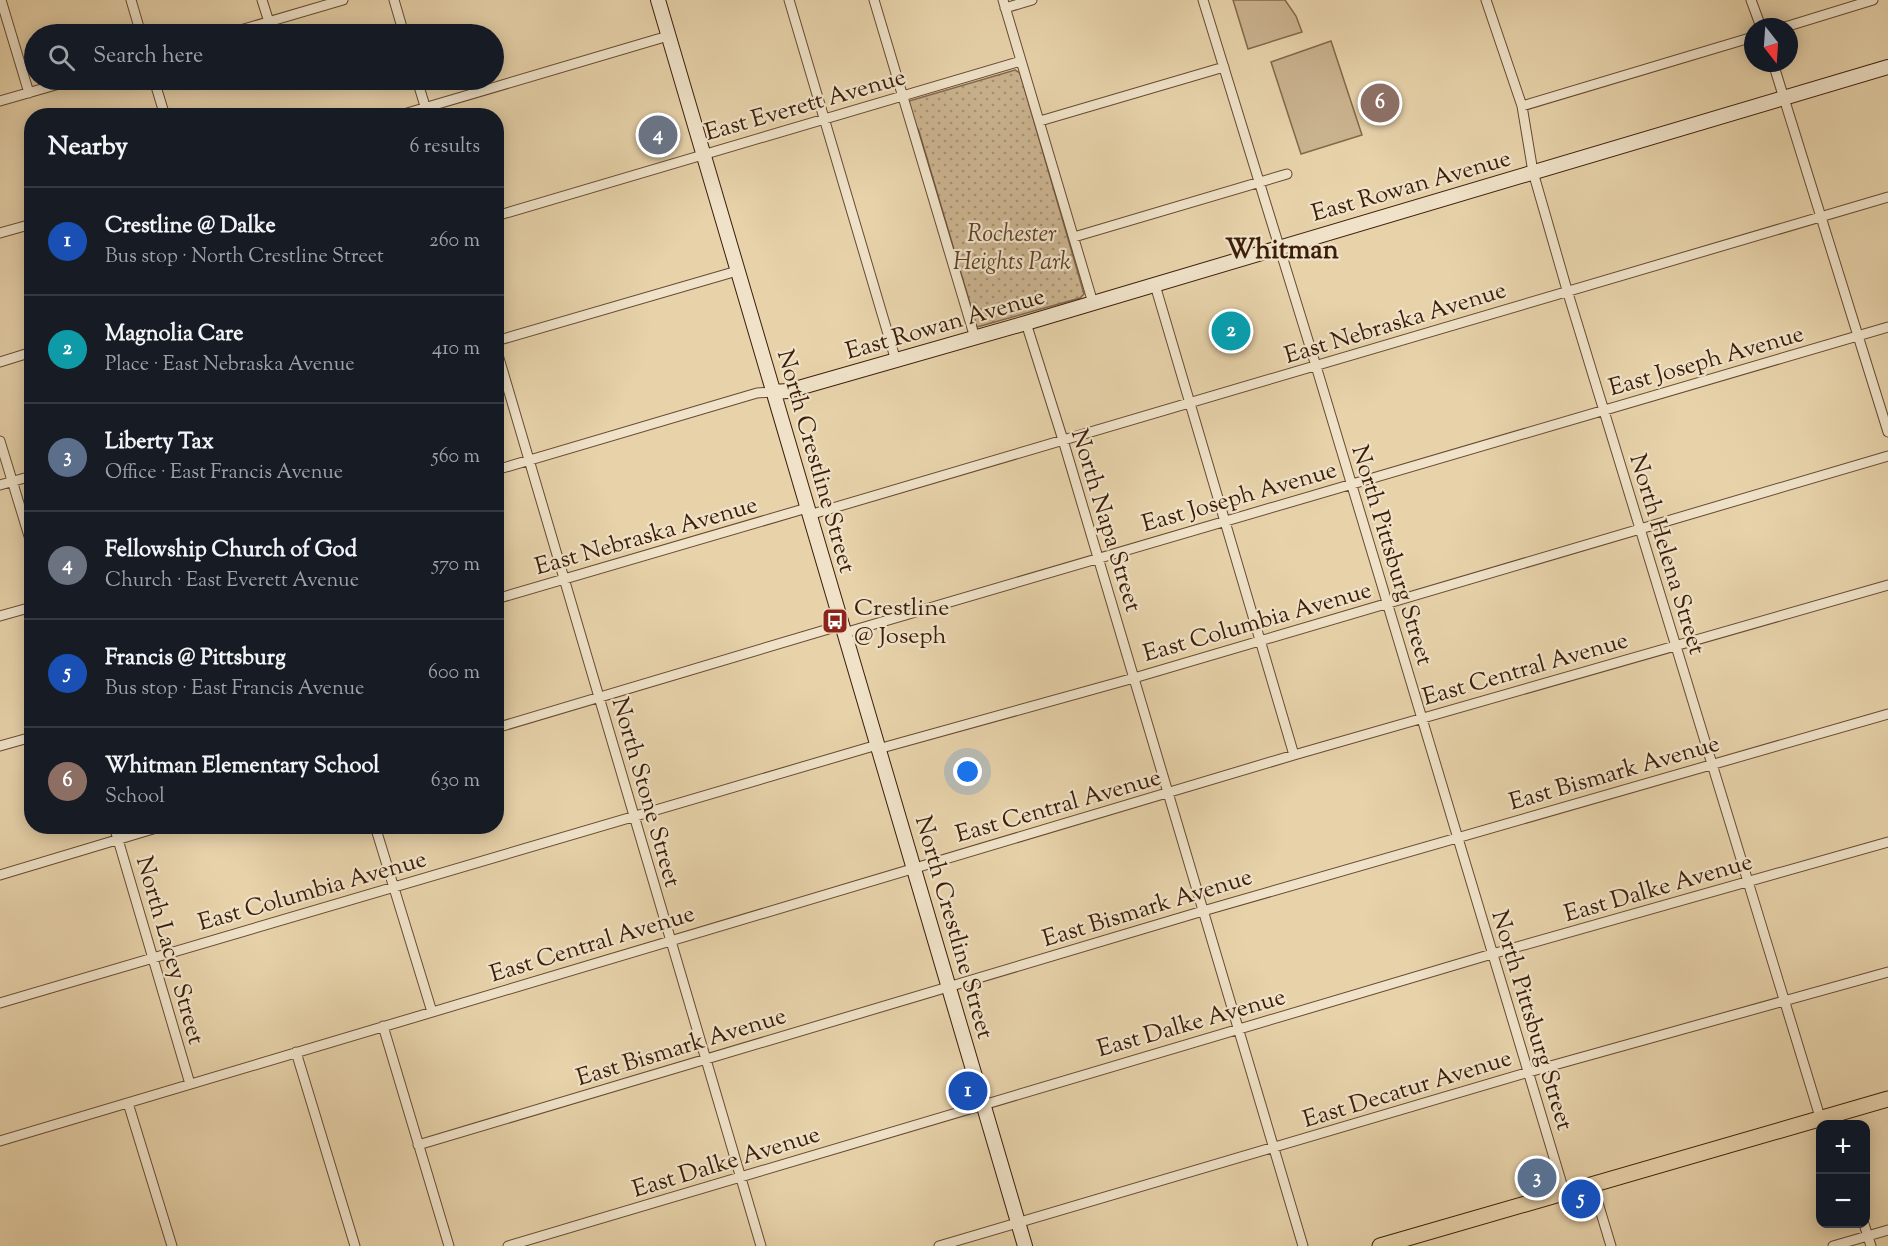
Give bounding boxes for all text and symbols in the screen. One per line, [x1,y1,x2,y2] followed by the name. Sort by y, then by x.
[1744,18,1798,72] north arrow
[24,24,504,90] search box
[45,41,78,74] icon: search
[93,41,203,73] text: Search here
[701,61,910,151] street label: East Everett Avenue
[1360,80,1400,126] pin: 6
[638,112,678,158] pin: 4
[48,129,128,166] text: Nearby
[410,133,480,162] text: 6 results
[1308,142,1515,232] street label: East Rowan Avenue
[105,211,276,243] text: Crestline @ Dalke
[953,218,1071,280] park label: Rochester Heights Park
[64,227,71,256] text: 1
[429,227,480,256] text: 260 m
[1225,232,1339,271] district label: Whitman
[105,243,384,272] text: Bus stop · North Crestline Street
[1281,274,1511,374] street label: East Nebraska Avenue
[842,280,1049,370] street label: East Rowan Avenue
[1212,308,1250,354] pin: 2
[1605,318,1808,406] street label: East Joseph Avenue
[105,319,243,351] text: Magnolia Care
[63,335,72,364] text: 2
[432,335,480,364] text: 410 m
[767,346,863,577] street label: North Crestline Street
[105,351,355,380] text: Place · East Nebraska Avenue
[1061,425,1149,616] street label: North Napa Street
[105,427,214,459] text: Liberty Tax
[1341,441,1441,670] street label: North Pittsburg Street
[63,443,72,472] text: 3
[432,443,480,472] text: 560 m
[1619,450,1713,659] street label: North Helena Street
[1138,454,1341,542] street label: East Joseph Avenue
[105,459,343,488] text: Office · East Francis Avenue
[531,489,762,585] street label: East Nebraska Avenue
[105,535,357,567] text: Fellowship Church of God
[62,551,73,580] text: 4
[432,551,480,580] text: 570 m
[105,567,359,596] text: Church · East Everett Avenue
[1139,574,1376,672] street label: East Columbia Avenue
[854,592,949,654] place label: Crestline @ Joseph
[820,606,850,636] bus stop icon: Crestline @ Joseph
[1419,624,1632,716] street label: East Central Avenue
[105,643,286,675] text: Francis @ Pittsburg
[64,659,71,688] text: 5
[428,659,480,688] text: 600 m
[105,675,364,704] text: Bus stop · East Francis Avenue
[602,694,688,892] street label: North Stone Street
[1505,728,1724,820] street label: East Bismark Avenue
[105,751,379,783] text: Whitman Elementary School
[953,757,982,786] your location
[952,761,1165,853] street label: East Central Avenue
[63,767,72,796] text: 6
[431,767,480,796] text: 630 m
[105,783,165,812] text: School
[905,812,1001,1043] street label: North Crestline Street
[194,843,431,941] street label: East Columbia Avenue
[1560,846,1757,932] street label: East Dalke Avenue
[126,852,212,1049] street label: North Lacey Street
[1039,861,1257,957] street label: East Bismark Avenue
[486,898,699,992] street label: East Central Avenue
[1481,906,1581,1135] street label: North Pittsburg Street
[1093,981,1290,1067] street label: East Dalke Avenue
[573,1000,791,1096] street label: East Bismark Avenue
[1299,1042,1516,1138] street label: East Decatur Avenue
[948,1068,988,1114] pin: 1
[629,1118,825,1208] street label: East Dalke Avenue
[1816,1120,1870,1228] map controls
[1816,1120,1870,1174] button: +
[1518,1156,1556,1200] pin: 3
[1816,1174,1870,1228] button: −
[1562,1176,1600,1222] pin: 5

